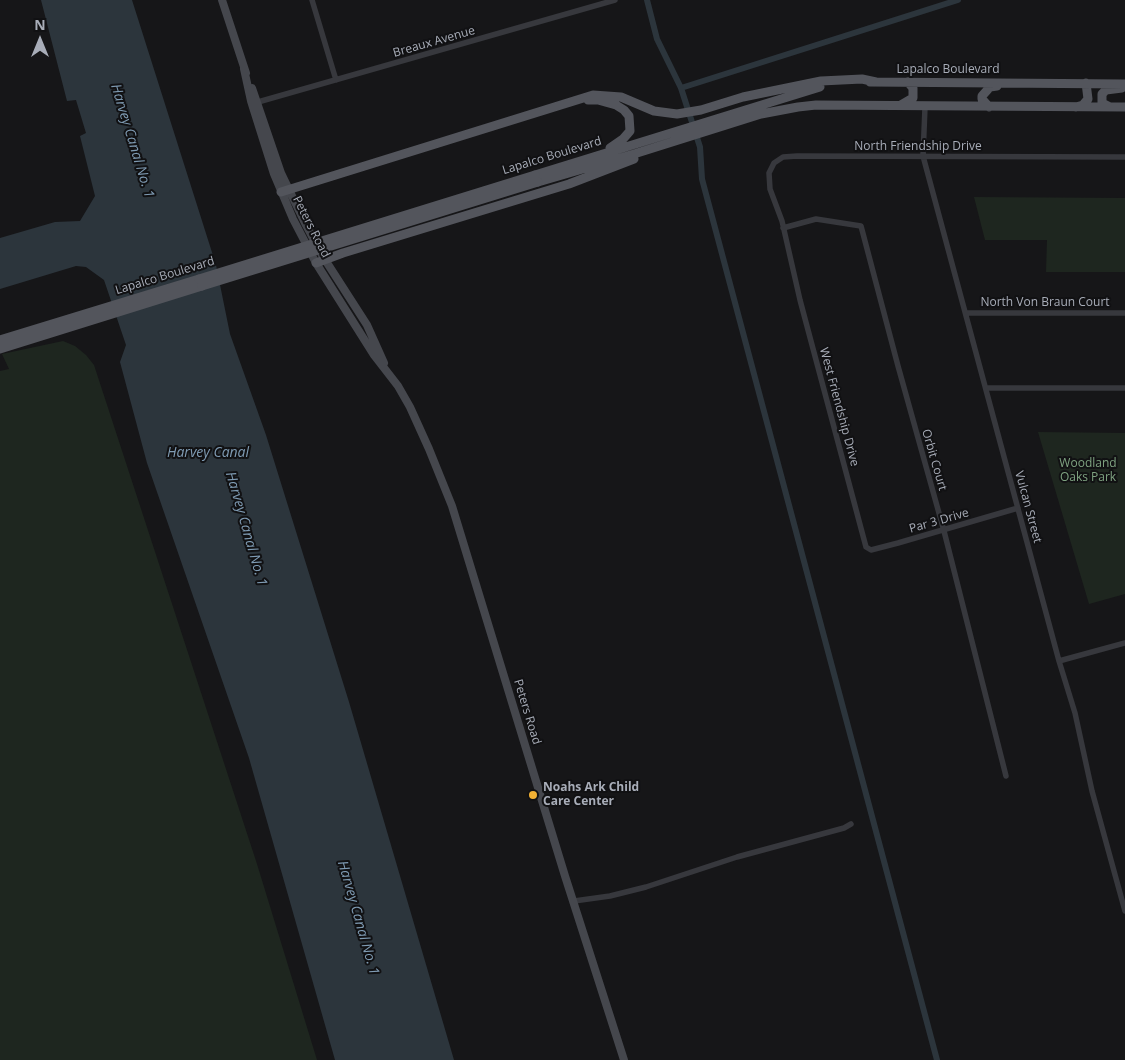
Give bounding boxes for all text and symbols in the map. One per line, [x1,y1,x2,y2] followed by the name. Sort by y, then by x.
[15,15,65,65] north arrow
[34,15,46,34] text: N
[391,23,477,61] street label: Breaux Avenue
[896,63,1000,77] street label: Lapalco Boulevard
[107,82,157,200] water label: Harvey Canal No. 1
[501,134,603,178] street label: Lapalco Boulevard
[854,140,982,154] street label: North Friendship Drive
[289,194,333,260] street label: Peters Road
[114,254,216,298] street label: Lapalco Boulevard
[980,296,1110,310] street label: North Von Braun Court
[816,346,862,468] street label: West Friendship Drive
[918,428,950,492] street label: Orbit Court
[167,445,249,461] water label: Harvey Canal
[1059,457,1117,485] park label: Woodland Oaks Park
[1011,469,1045,545] street label: Vulcan Street
[222,470,270,588] water label: Harvey Canal No. 1
[908,506,970,536] street label: Par 3 Drive
[510,678,544,746] street label: Peters Road
[543,781,639,809] place label: Noahs Ark Child Care Center
[527,789,539,801] marker: Noahs Ark Child Care Center
[334,859,382,977] water label: Harvey Canal No. 1

